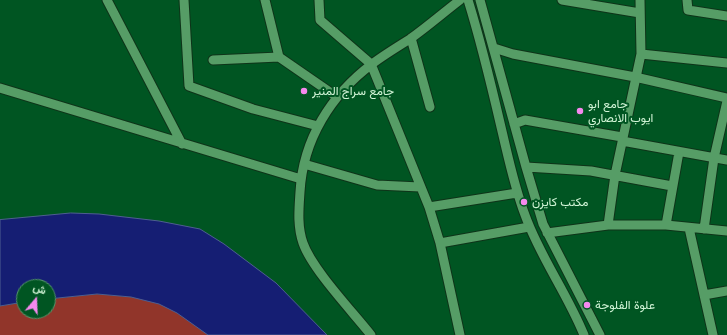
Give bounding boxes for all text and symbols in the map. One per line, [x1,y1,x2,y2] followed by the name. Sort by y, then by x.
[312,84,394,98] place label: جامع سراج المنير
[299,86,309,96] marker: جامع سراج المنير
[588,97,653,125] place label: جامع ابو ايوب الانصاري
[575,106,585,116] marker: جامع ابو ايوب الانصاري
[532,195,588,209] place label: مكتب كايزن
[519,197,529,207] marker: مكتب كايزن
[16,279,56,319] north arrow
[31,280,48,297] text: ش
[595,298,655,312] place label: علوة الفلوجة
[582,300,592,310] marker: علوة الفلوجة

